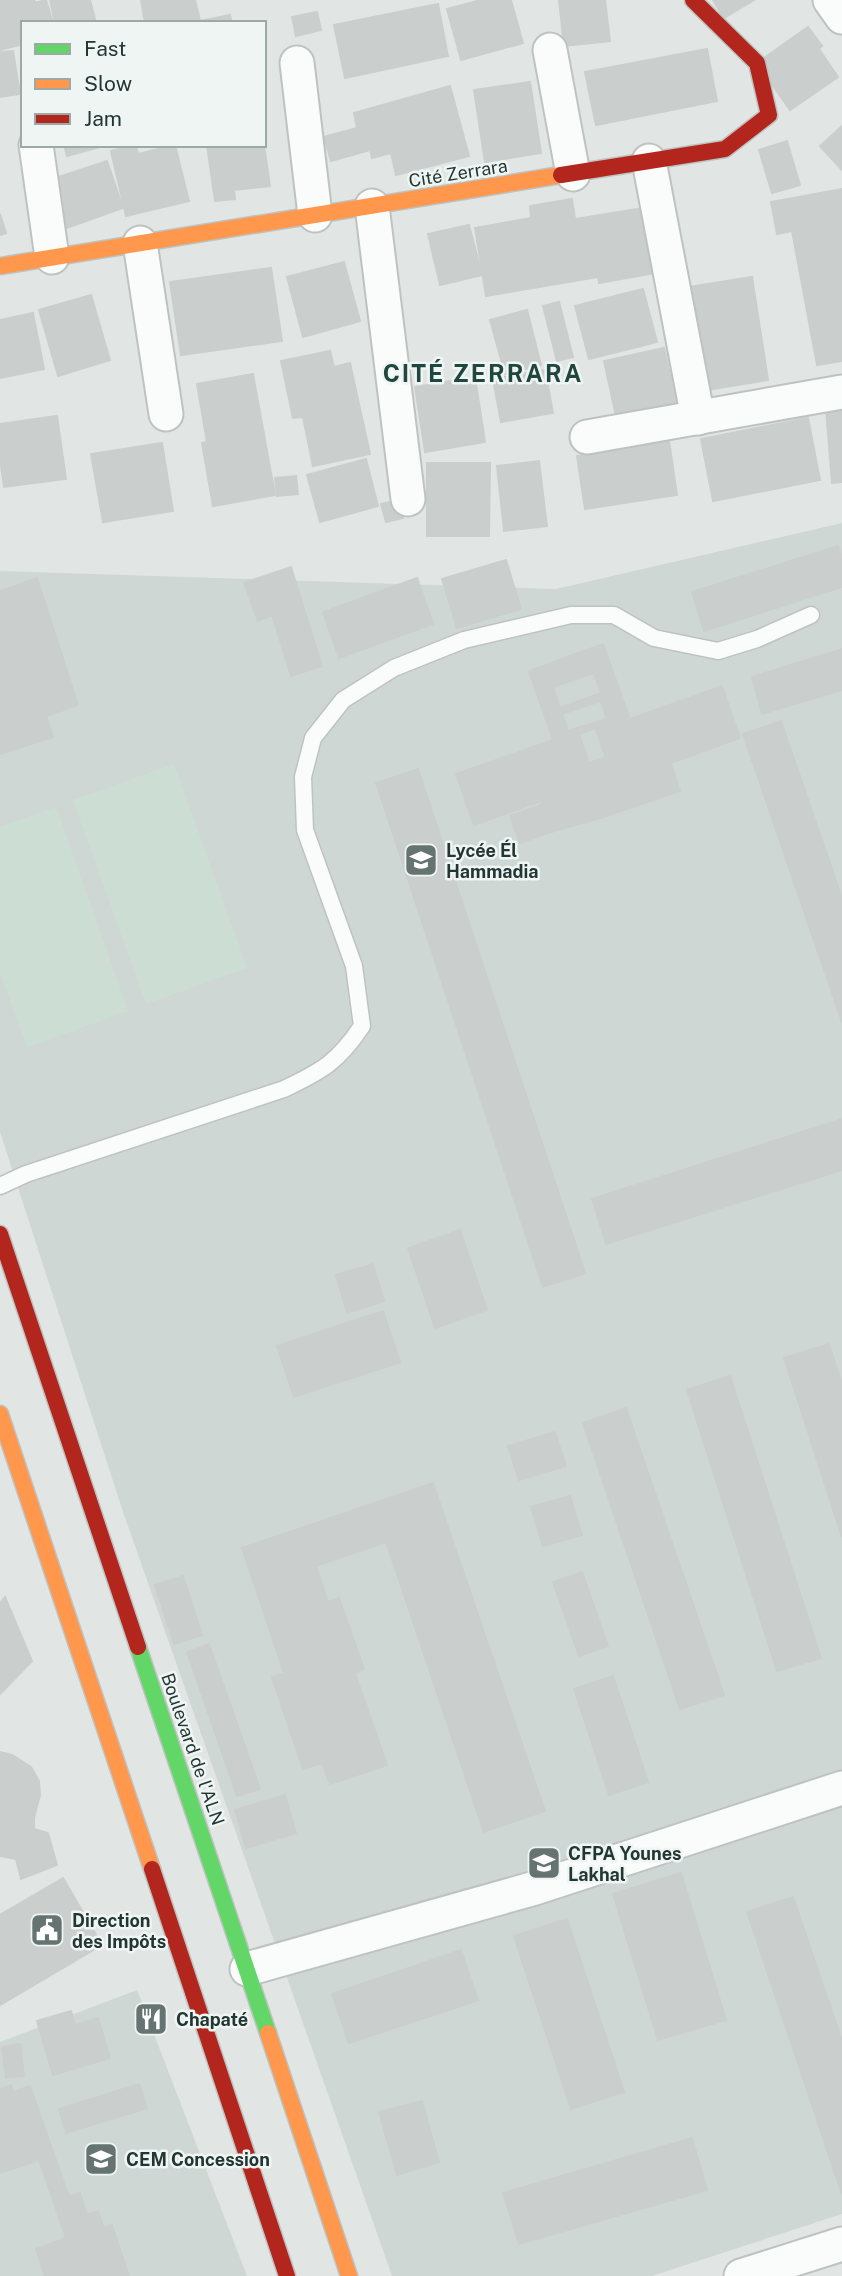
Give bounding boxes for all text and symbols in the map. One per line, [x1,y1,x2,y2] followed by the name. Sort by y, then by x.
[21,21,266,147] legend
[84,36,126,61] text: Fast
[84,71,132,96] text: Slow
[84,106,122,131] text: Jam
[407,155,509,191] street label: Cité Zerrara
[383,359,583,387] district label: CITÉ ZERRARA
[446,839,538,882] place label: Lycée Él Hammadia
[402,841,440,879] school or university icon: Lycée Él Hammadia
[157,1670,229,1828] street label: Boulevard de l'ALN
[568,1843,681,1885] place label: CFPA Younes Lakhal
[525,1844,563,1882] school or university icon: CFPA Younes Lakhal
[72,1910,166,1952] place label: Direction des Impôts
[28,1911,66,1949] public building icon: Direction des Impôts
[132,2000,170,2038] restaurant icon: Chapaté
[176,2009,248,2030] place label: Chapaté
[82,2140,120,2178] school or university icon: CEM Concession
[126,2149,270,2170] place label: CEM Concession

